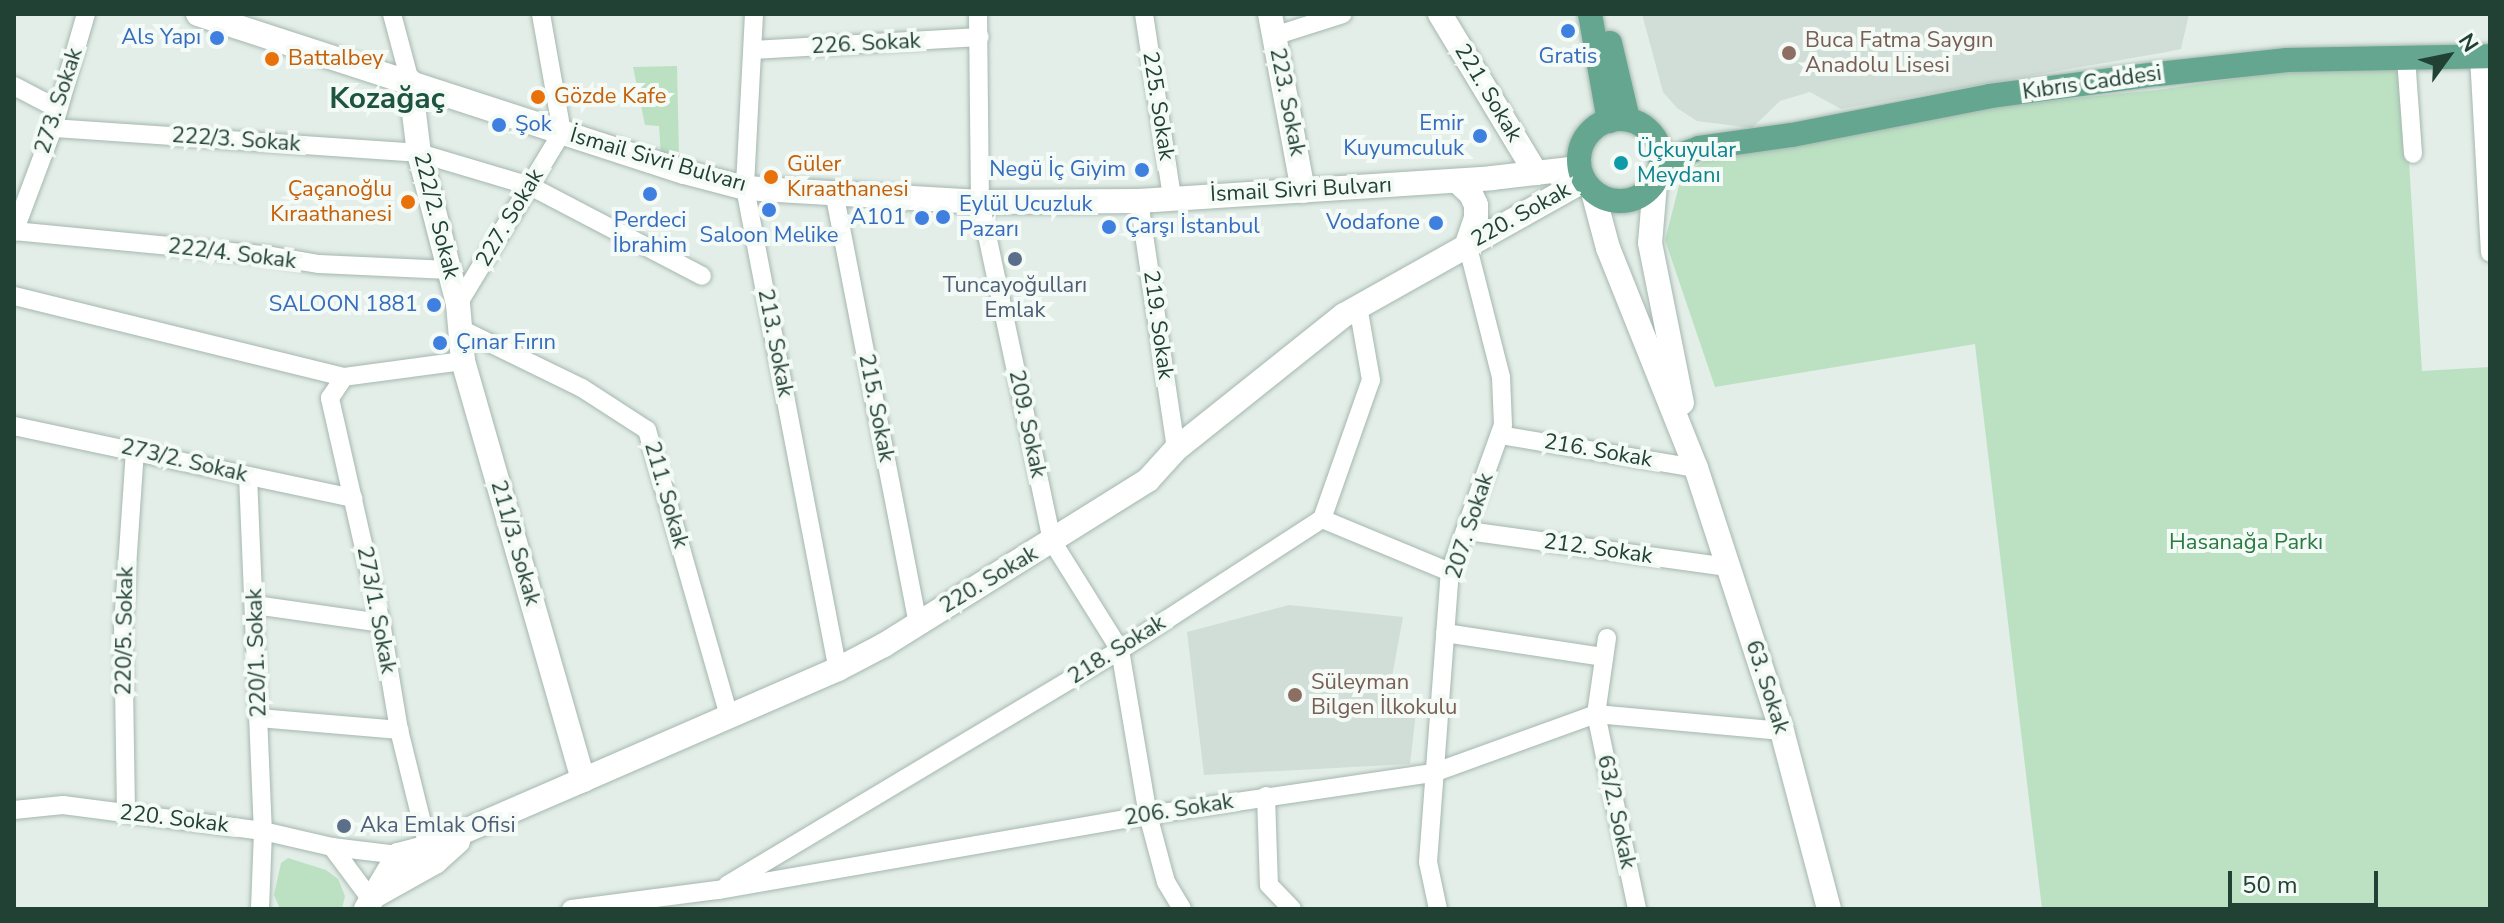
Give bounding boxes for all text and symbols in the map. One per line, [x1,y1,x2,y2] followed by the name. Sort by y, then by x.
[2408,16,2488,96] north arrow
[1559,22,1577,40] marker: Gratis
[121,25,201,51] place label: Als Yapı
[1805,27,1993,78] place label: Buca Fatma Saygın Anadolu Lisesi
[811,28,921,60] street label: 226. Sokak
[2451,28,2485,58] text: N
[208,29,226,47] marker: Als Yapı
[1448,39,1528,147] street label: 221. Sokak
[1539,44,1597,70] place label: Gratis
[1780,44,1798,62] marker: Buca Fatma Saygın Anadolu Lisesi
[30,45,88,157] street label: 273. Sokak
[288,46,384,72] place label: Battalbey
[1264,46,1310,158] street label: 223. Sokak
[263,50,281,68] marker: Battalbey
[1136,50,1180,162] street label: 225. Sokak
[2021,60,2163,106] street label: Kıbrıs Caddesi
[329,81,445,117] district label: Kozağaç
[554,84,666,110] place label: Gözde Kafe
[529,88,547,106] marker: Gözde Kafe
[1343,110,1464,162] place label: Emir Kuyumculuk
[515,112,552,138] place label: Şok
[490,116,508,134] marker: Şok
[171,122,301,158] street label: 222/3. Sokak
[567,122,749,198] street label: İsmail Sivri Bulvarı
[1471,127,1489,145] marker: Emir Kuyumculuk
[1637,137,1736,188] place label: Üçkuyular Meydanı
[408,150,464,282] street label: 222/2. Sokak
[787,151,909,202] place label: Güler Kıraathanesi
[1612,154,1630,172] marker: Üçkuyular Meydanı
[989,157,1126,183] place label: Negü İç Giyim
[1133,161,1151,179] marker: Negü İç Giyim
[470,164,550,272] street label: 227. Sokak
[762,168,780,186] marker: Güler Kıraathanesi
[1210,172,1392,208] street label: İsmail Sivri Bulvarı
[270,176,392,228] place label: Çaçanoğlu Kıraathanesi
[1467,177,1575,253] street label: 220. Sokak
[641,185,659,203] marker: Perdeci İbrahim
[959,191,1093,242] place label: Eylül Ucuzluk Pazarı
[399,193,417,211] marker: Çaçanoğlu Kıraathanesi
[760,201,778,219] marker: Saloon Melike
[850,205,906,231] place label: A101
[613,207,687,258] place label: Perdeci İbrahim
[934,208,952,226] marker: Eylül Ucuzluk Pazarı
[913,209,931,227] marker: A101
[1326,210,1420,236] place label: Vodafone
[1125,214,1260,240] place label: Çarşı İstanbul
[1427,214,1445,232] marker: Vodafone
[1100,218,1118,236] marker: Çarşı İstanbul
[700,223,838,249] place label: Saloon Melike
[166,233,298,275] street label: 222/4. Sokak
[1006,250,1024,268] marker: Tuncayoğulları Emlak
[1137,269,1179,381] street label: 219. Sokak
[943,272,1087,324] place label: Tuncayoğulları Emlak
[752,287,798,399] street label: 213. Sokak
[269,292,418,318] place label: SALOON 1881
[425,296,443,314] marker: SALOON 1881
[456,330,556,356] place label: Çınar Fırın
[431,334,449,352] marker: Çınar Fırın
[853,352,899,464] street label: 215. Sokak
[1003,368,1051,480] street label: 209. Sokak
[1542,428,1654,474] street label: 216. Sokak
[118,434,250,488] street label: 273/2. Sokak
[638,439,694,551] street label: 211. Sokak
[1441,470,1499,582] street label: 207. Sokak
[485,477,545,609] street label: 211/3. Sokak
[1542,528,1654,570] street label: 212. Sokak
[2169,530,2323,556] park label: Hasanağa Parkı
[935,540,1043,620] street label: 220. Sokak
[351,544,401,676] street label: 273/1. Sokak
[111,566,139,696] street label: 220/5. Sokak
[242,588,272,718] street label: 220/1. Sokak
[1064,610,1170,690] street label: 218. Sokak
[1740,637,1794,737] street label: 63. Sokak
[1311,669,1457,720] place label: Süleyman Bilgen İlkokulu
[1286,686,1304,704] marker: Süleyman Bilgen İlkokulu
[1591,753,1641,871] street label: 63/2. Sokak
[1123,788,1235,832] street label: 206. Sokak
[118,799,230,839] street label: 220. Sokak
[360,813,516,839] place label: Aka Emlak Ofisi
[335,817,353,835] marker: Aka Emlak Ofisi
[2232,855,2382,905] scale bar
[2242,869,2298,901] text: 50 m

